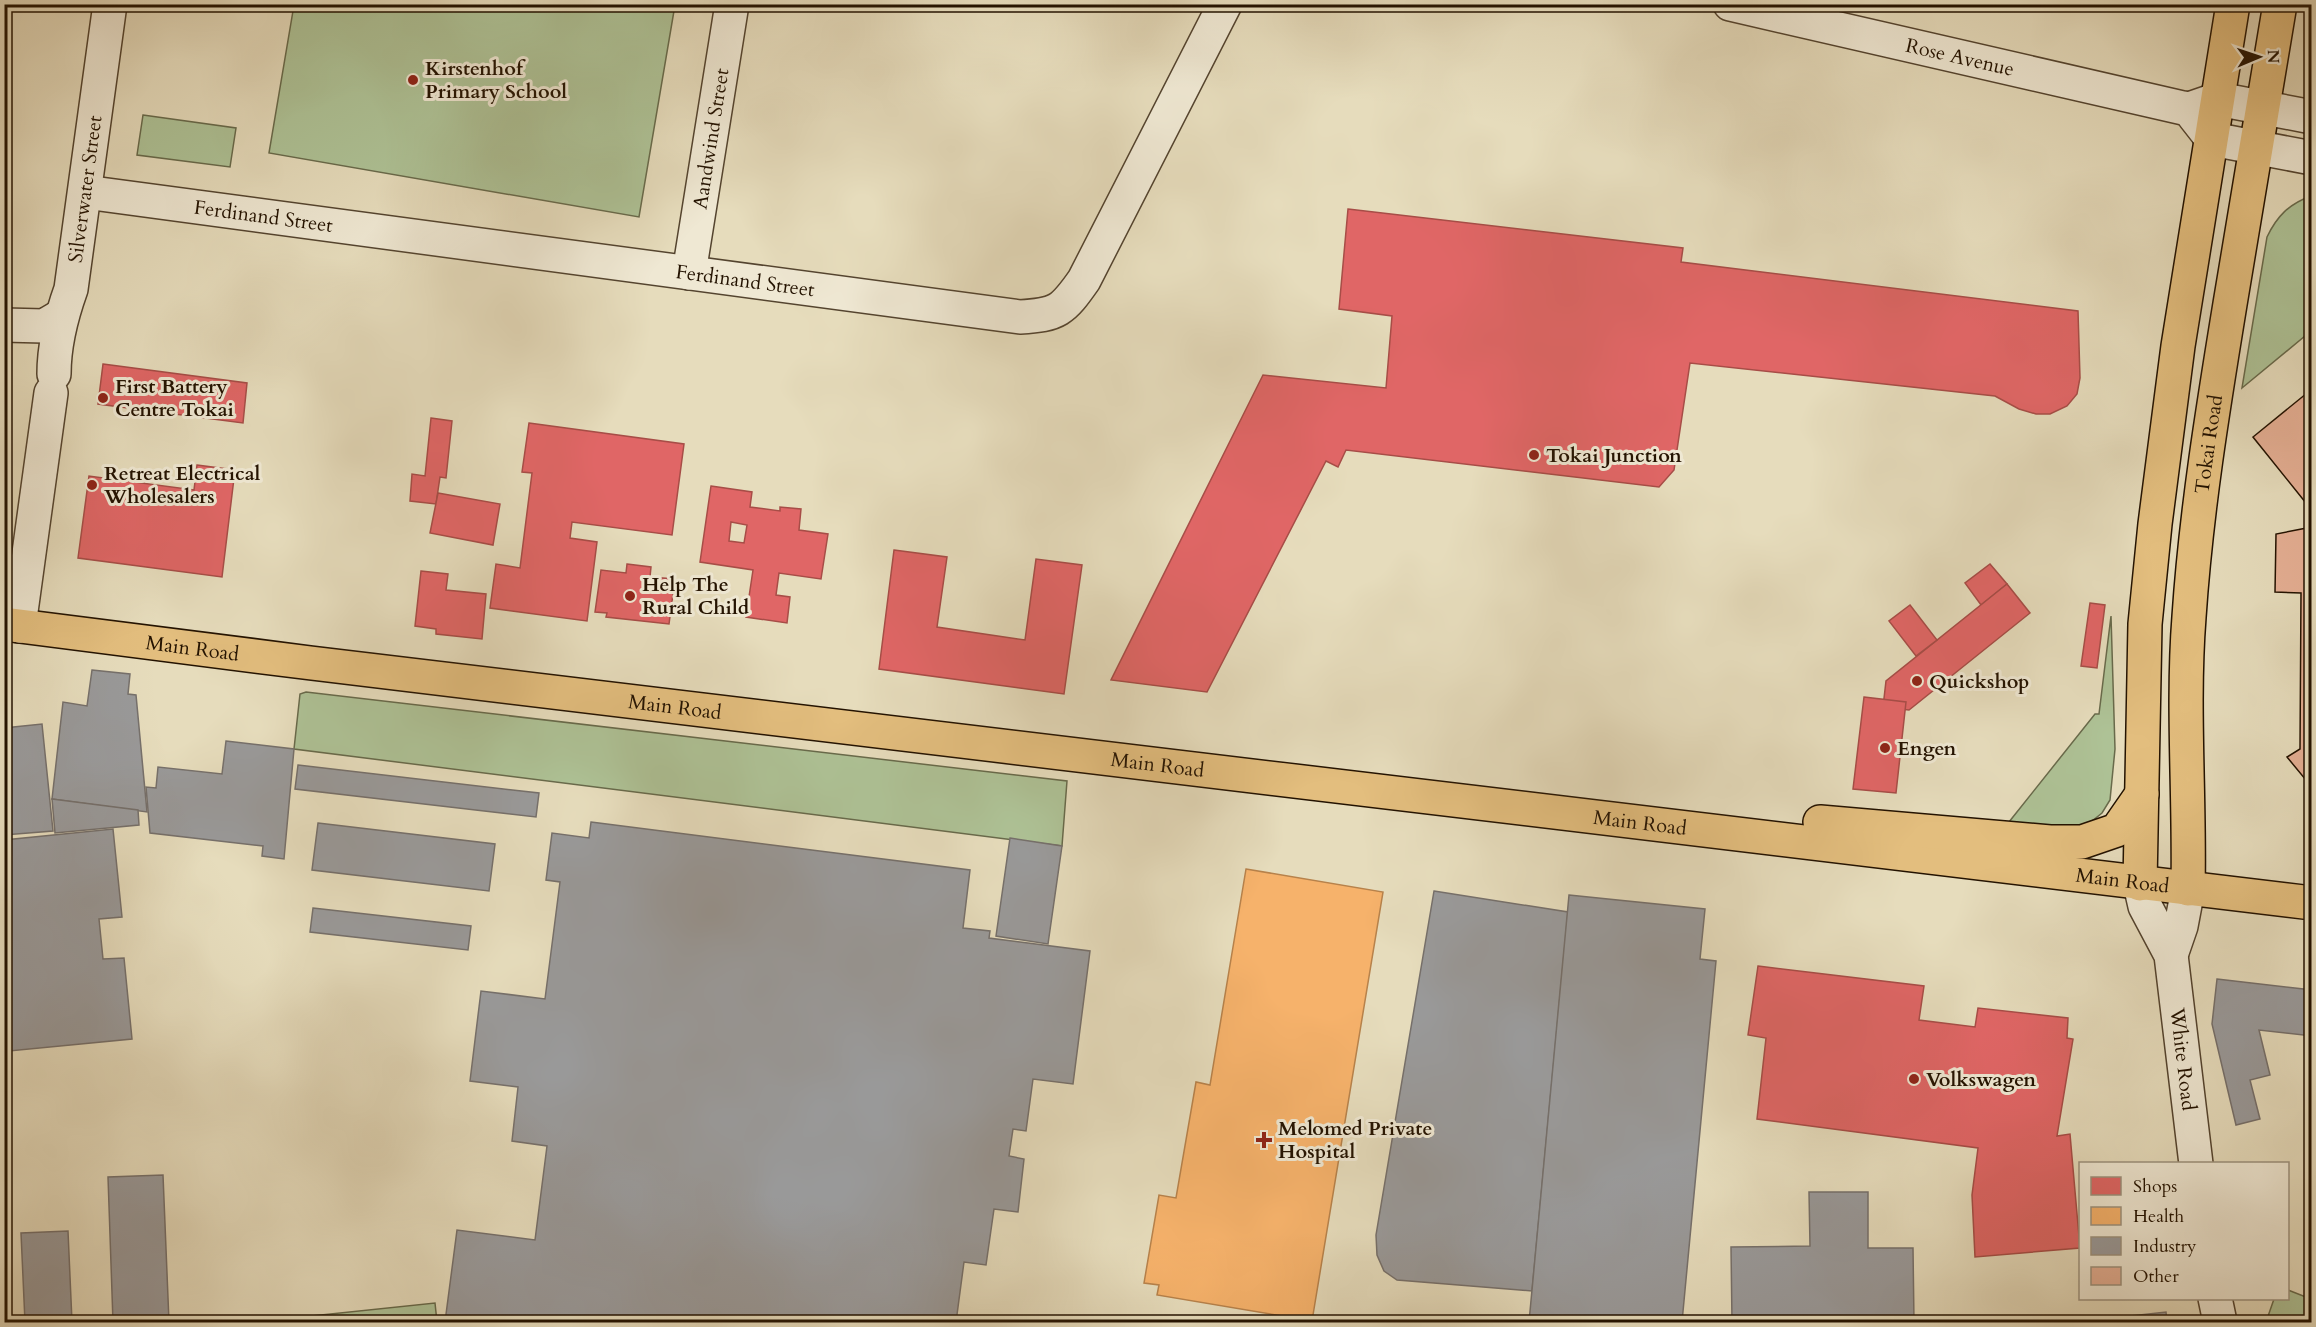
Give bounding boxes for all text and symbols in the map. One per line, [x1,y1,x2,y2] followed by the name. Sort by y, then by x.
[2229,27,2289,87] north arrow
[1903,32,2017,83] street label: Rose Avenue
[2262,49,2284,64] text: N
[425,55,567,105] place label: Kirstenhof Primary School
[686,66,736,211] street label: Aandwind Street
[406,73,420,87] marker: Kirstenhof Primary School
[62,113,109,264] street label: Silverwater Street
[192,194,335,239] street label: Ferdinand Street
[674,258,817,303] street label: Ferdinand Street
[115,373,234,423] place label: First Battery Centre Tokai
[96,391,110,405] marker: First Battery Centre Tokai
[2188,392,2229,495] street label: Tokai Road
[1546,442,1682,469] place label: Tokai Junction
[1527,448,1541,462] marker: Tokai Junction
[103,460,261,510] place label: Retreat Electrical Wholesalers
[85,478,99,492] marker: Retreat Electrical Wholesalers
[642,571,750,621] place label: Help The Rural Child
[623,589,637,603] marker: Help The Rural Child
[144,629,241,668] street label: Main Road
[1929,668,2029,695] place label: Quickshop
[1910,674,1924,688] marker: Quickshop
[627,688,723,726] street label: Main Road
[1897,735,1956,762] place label: Engen
[1878,741,1892,755] marker: Engen
[1109,746,1206,784] street label: Main Road
[1592,804,1688,842] street label: Main Road
[2074,862,2171,900] street label: Main Road
[2163,1005,2203,1113] street label: White Road
[1926,1066,2036,1093] place label: Volkswagen
[1907,1072,1921,1086] marker: Volkswagen
[1278,1115,1432,1165] place label: Melomed Private Hospital
[1255,1131,1273,1149] marker: Melomed Private Hospital
[2079,1162,2289,1300] legend
[2133,1174,2177,1199] text: Shops
[2133,1204,2184,1229] text: Health
[2133,1234,2197,1259] text: Industry
[2133,1264,2179,1289] text: Other

